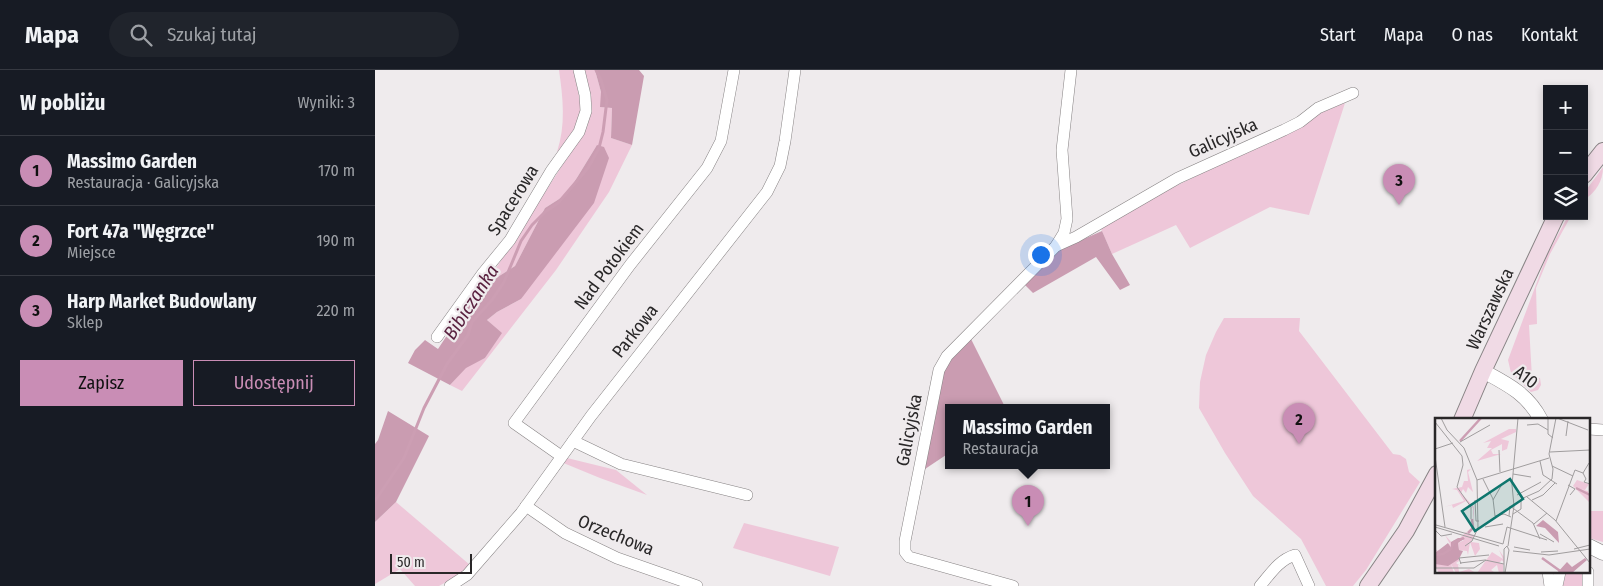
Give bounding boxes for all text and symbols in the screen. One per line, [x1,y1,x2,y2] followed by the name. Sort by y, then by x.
[109,12,459,57] search box
[25,21,79,49] text: Mapa
[127,21,155,49] icon: search
[167,23,257,46] text: Szukaj tutaj
[1320,24,1356,46] text: Start
[1384,24,1424,46] text: Mapa
[1452,24,1493,46] text: O nas
[1521,24,1578,46] text: Kontakt
[1543,85,1588,220] map controls
[1543,85,1588,130] button: +
[20,90,105,116] text: W pobliżu
[298,93,355,112] text: Wyniki: 3
[1185,113,1261,163] street label: Galicyjska
[1543,130,1588,175] button: −
[67,150,197,173] text: Massimo Garden
[33,161,39,180] text: 1
[318,161,355,180] text: 170 m
[483,161,543,239] street label: Spacerowa
[1383,164,1415,205] pin: 3
[67,173,219,192] text: Restauracja · Galicyjska
[1543,175,1588,220] button: layers
[569,218,649,314] street label: Nad Potokiem
[67,220,214,243] text: Fort 47a "Węgrzce"
[32,231,40,250] text: 2
[317,231,355,250] text: 190 m
[1028,242,1054,268] your location
[67,243,116,262] text: Miejsce
[438,260,504,344] water label: Bibiczanka
[1462,265,1519,353] street label: Warszawska
[67,290,256,313] text: Harp Market Budowlany
[607,300,663,362] street label: Parkowa
[32,301,40,320] text: 3
[316,301,355,320] text: 220 m
[67,313,103,332] text: Sklep
[20,360,183,406] button: Zapisz
[193,360,355,406] button: Udostępnij
[1509,361,1543,393] street label: A10
[891,392,927,468] street label: Galicyjska
[1283,403,1315,444] pin: 2
[945,404,1110,469] popup
[962,416,1093,439] text: Massimo Garden
[1435,418,1591,574] inset map
[962,439,1039,458] text: Restauracja
[1012,485,1044,526] pin: 1
[575,510,658,560] street label: Orzechowa
[390,551,473,574] scale bar
[397,554,425,571] text: 50 m

